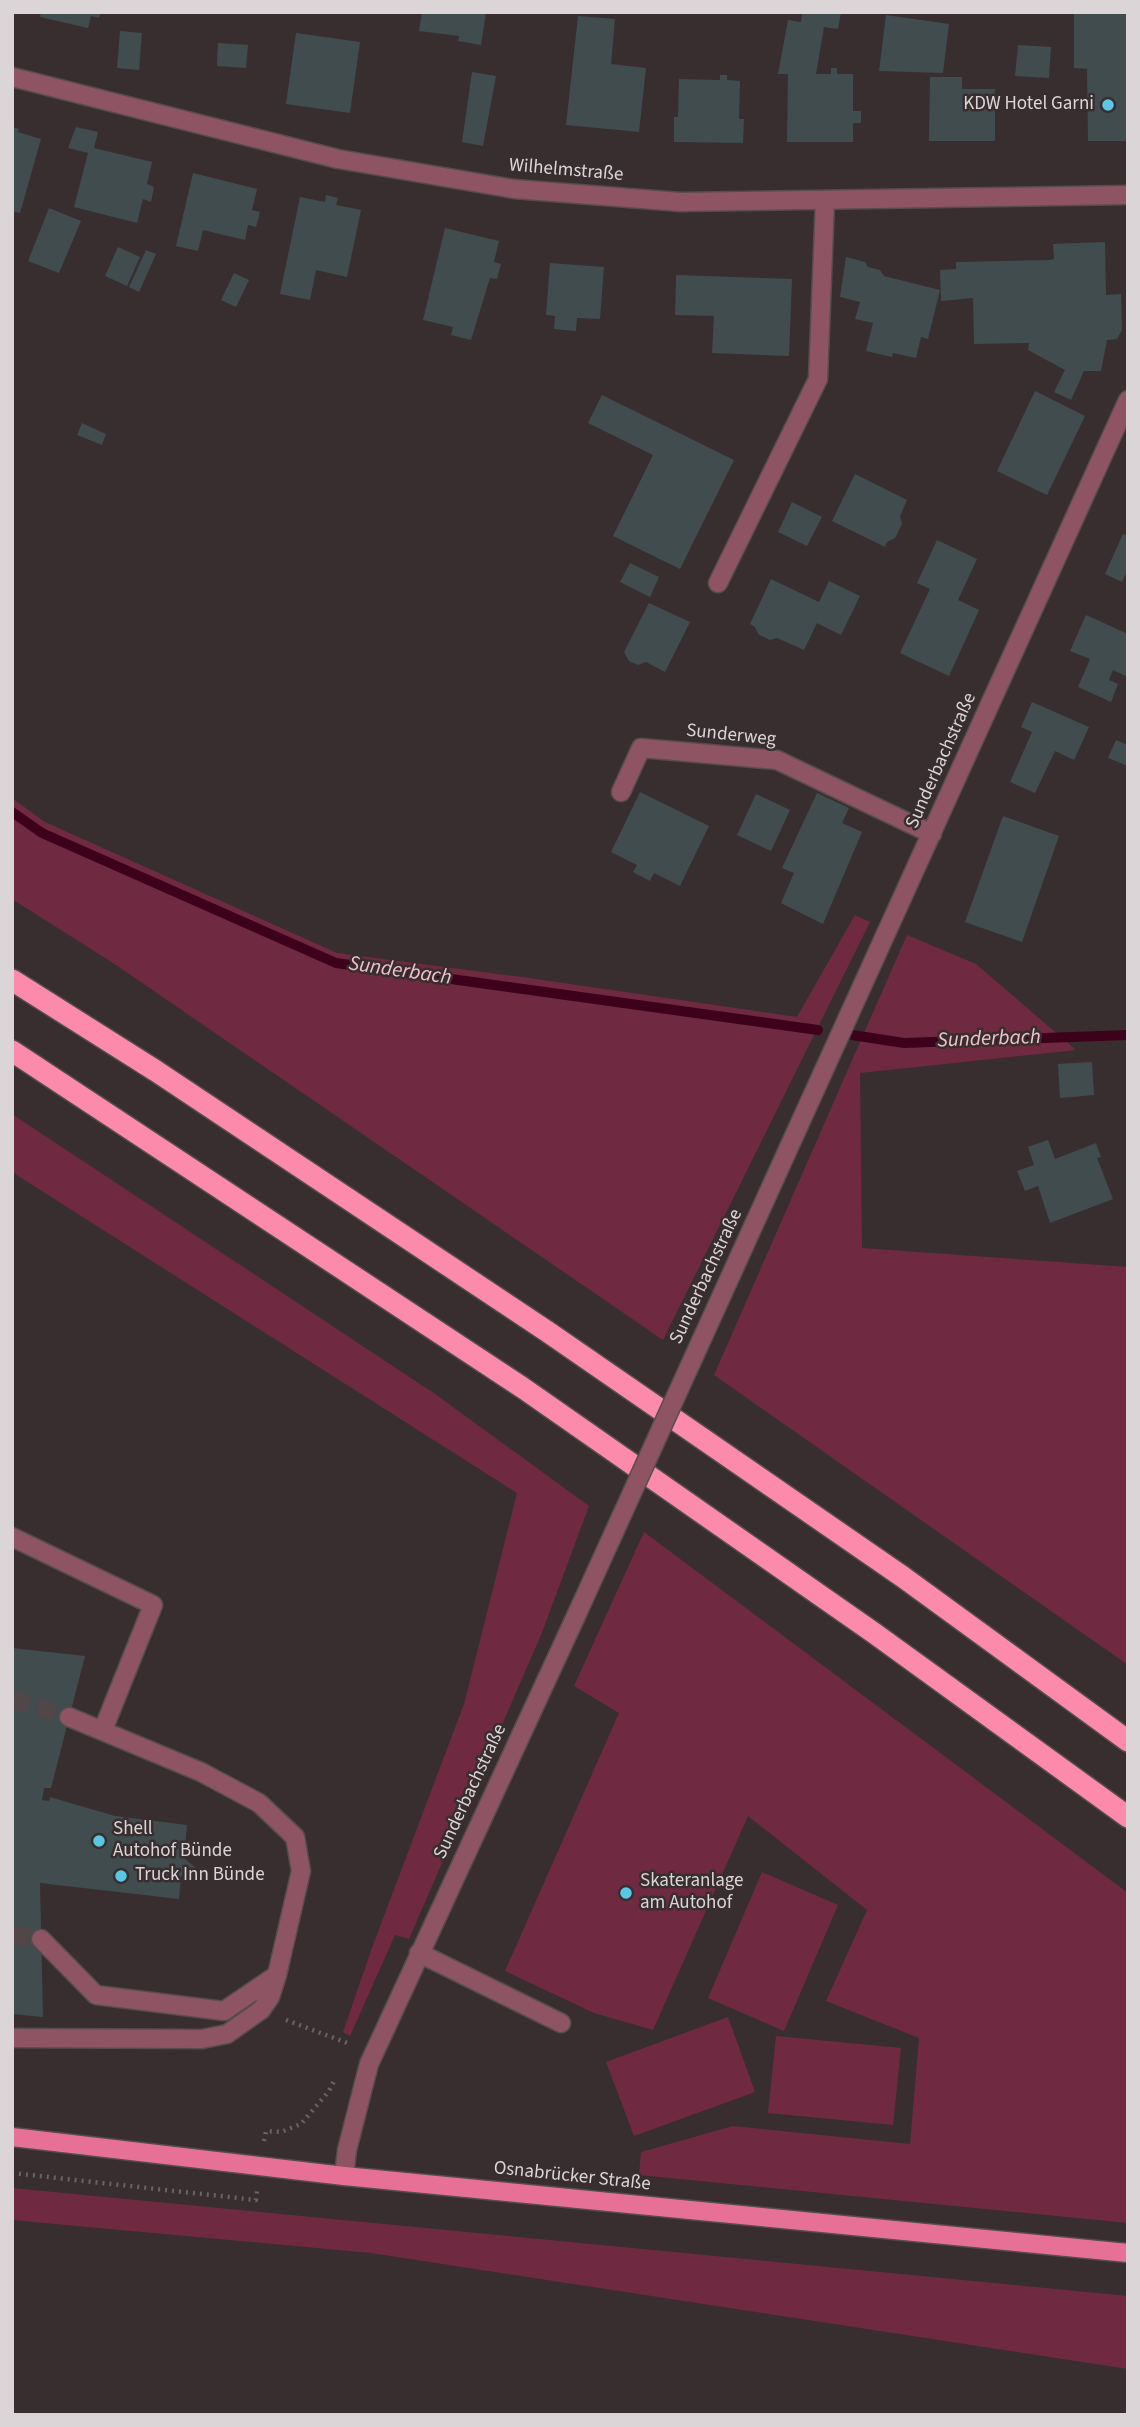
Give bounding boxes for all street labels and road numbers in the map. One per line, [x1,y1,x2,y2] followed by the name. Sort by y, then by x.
[508,155,624,187] street label: Wilhelmstraße
[902,690,982,832] street label: Sunderbachstraße
[685,720,777,752] street label: Sunderweg
[666,1206,748,1348] street label: Sunderbachstraße
[430,1721,512,1863] street label: Sunderbachstraße
[492,2157,652,2197] street label: Osnabrücker Straße

